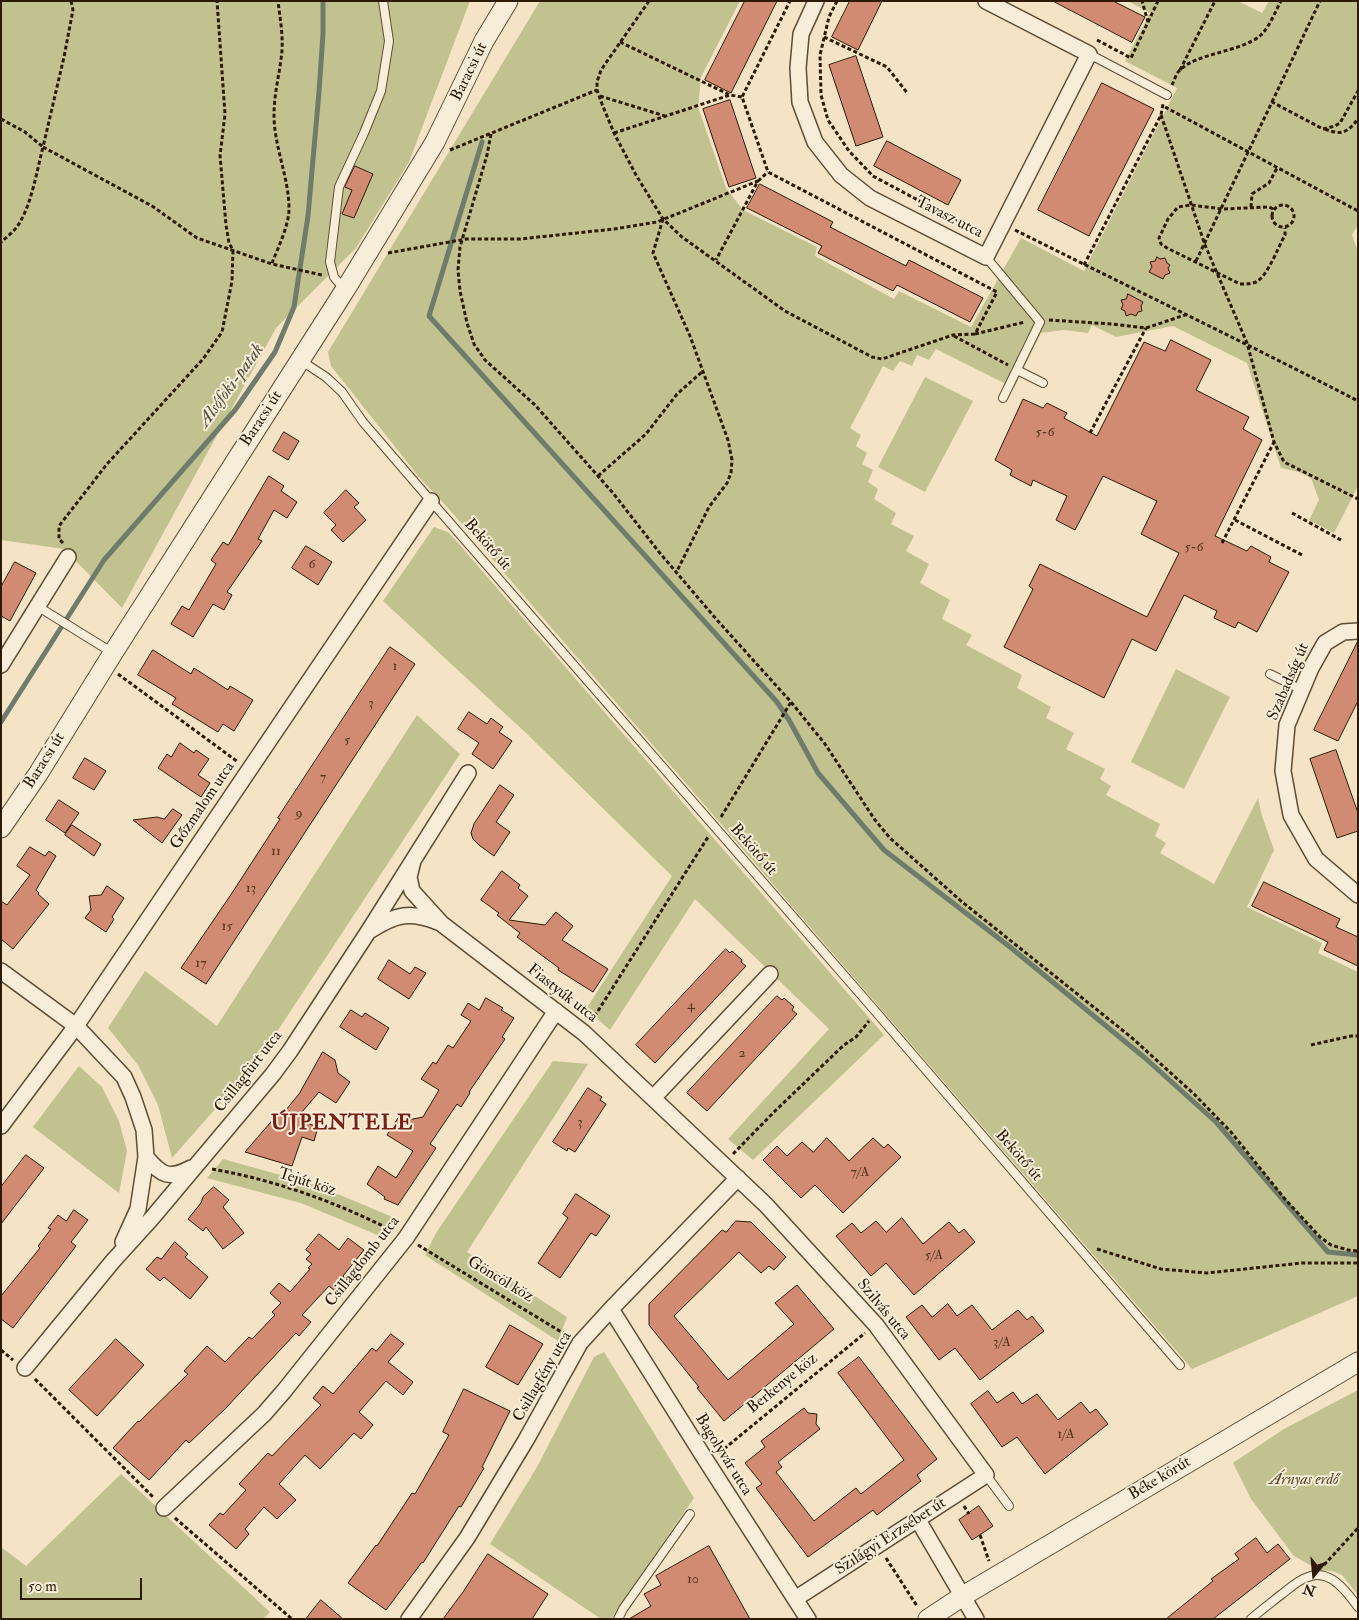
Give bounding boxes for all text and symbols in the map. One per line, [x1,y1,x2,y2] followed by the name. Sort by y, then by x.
[448,40,492,104] street label: Baracsi út
[912,193,986,243] street label: Tavasz utca
[194,340,270,432] water label: Alsófoki-patak
[237,388,287,450] street label: Baracsi út
[1035,425,1055,441] house number: 5-6
[459,515,515,575] street label: Bekötő út
[1184,540,1204,556] house number: 5-6
[308,557,316,573] house number: 6
[1264,640,1314,724] street label: Szabadság út
[393,659,397,675] house number: 1
[368,696,374,712] house number: 3
[20,729,70,793] street label: Baracsi út
[344,733,350,749] house number: 5
[167,758,239,854] street label: Gőzmalom utca
[320,770,326,786] house number: 7
[295,806,303,822] house number: 9
[725,820,781,880] street label: Bekötő út
[271,844,281,860] house number: 11
[246,881,256,897] house number: 13
[221,919,233,935] house number: 15
[195,956,207,972] house number: 17
[523,961,601,1027] street label: Fiastyúk utca
[687,998,695,1014] house number: 4
[211,1027,287,1117] street label: Csillagfürt utca
[738,1046,746,1062] house number: 2
[270,1111,414,1137] district label: ÚJPENTELE
[577,1115,583,1131] house number: 3
[990,1126,1046,1186] street label: Bekötő út
[276,1165,338,1201] street label: Tejút köz
[851,1165,869,1181] house number: 7/A
[322,1213,404,1311] street label: Csillagdomb utca
[925,1248,943,1264] house number: 5/A
[463,1253,537,1307] street label: Göncöl köz
[852,1276,914,1344] street label: Szilvás utca
[509,1329,577,1425] street label: Csillagfény utca
[993,1335,1011,1351] house number: 3/A
[744,1350,822,1418] street label: Berkenye köz
[690,1411,756,1499] street label: Bagolyvár utca
[1057,1427,1075,1443] house number: 1/A
[1125,1453,1195,1505] street label: Béke körút
[1269,1471,1339,1491] park label: Árnyas erdő
[832,1494,950,1580] street label: Szilágyi Erzsébet út
[1289,1550,1339,1600] north arrow
[22,1568,145,1600] scale bar
[687,1572,699,1588] house number: 10
[28,1577,57,1596] text: 50 m
[1301,1580,1318,1600] text: N

